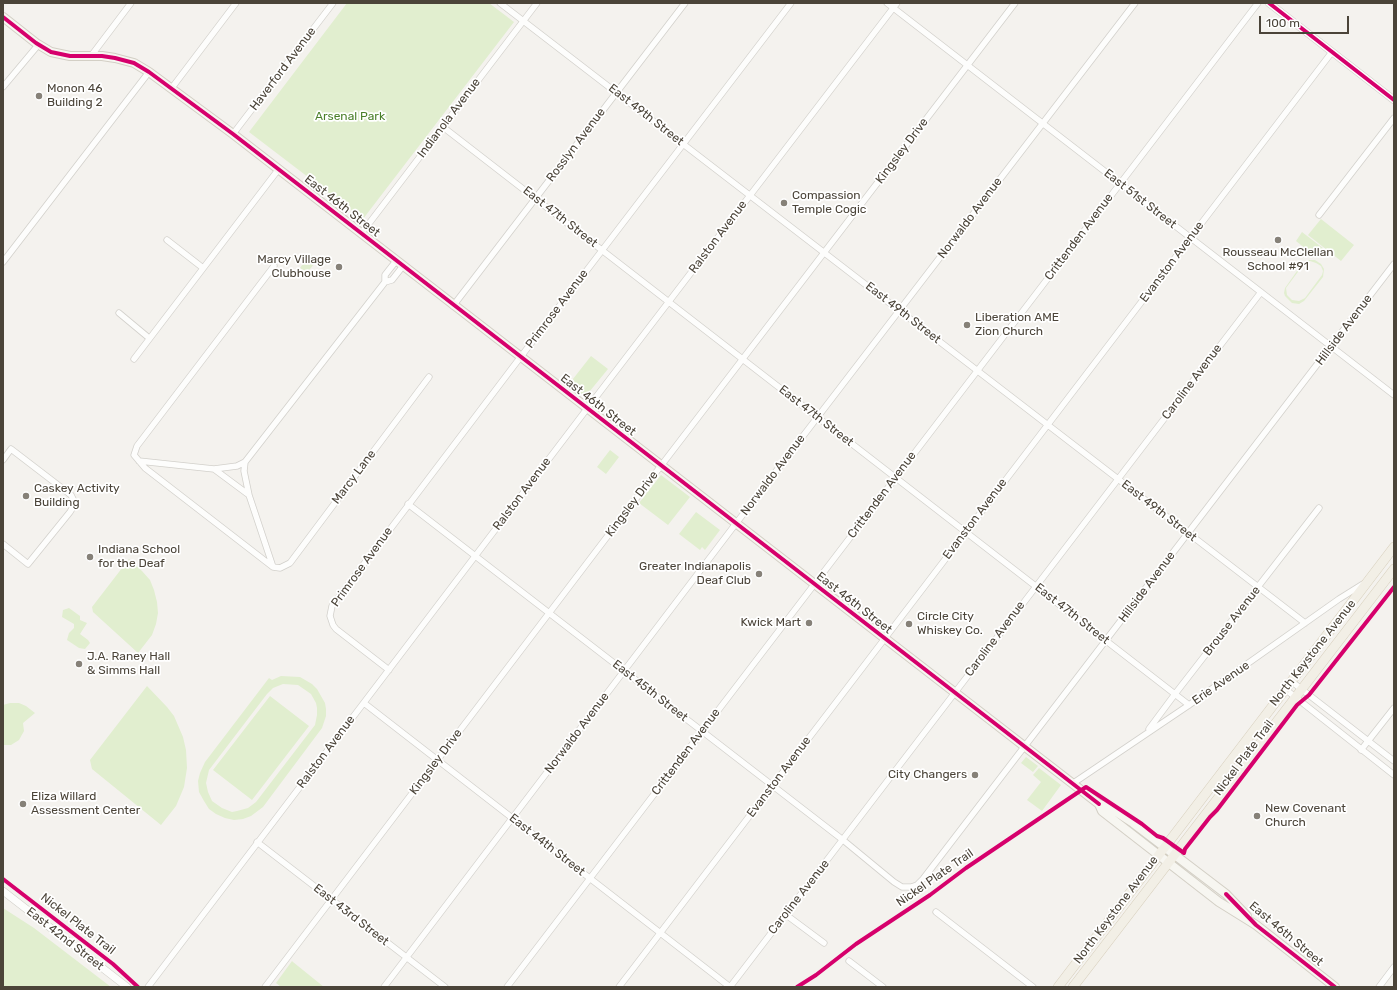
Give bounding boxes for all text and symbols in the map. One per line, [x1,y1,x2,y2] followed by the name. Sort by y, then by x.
[1261,8,1351,34] scale bar
[1266,16,1300,30] text: 100 m
[247,24,319,114] street label: Haverford Avenue
[414,75,484,161] street label: Indianola Avenue
[605,81,687,149] street label: East 49th Street
[47,82,103,110] place label: Monon 46 Building 2
[34,91,44,101] marker: Monon 46 Building 2
[544,105,608,185] street label: Rosslyn Avenue
[315,110,385,124] park label: Arsenal Park
[873,115,931,187] street label: Kingsley Drive
[1101,166,1179,232] street label: East 51st Street
[301,172,383,240] street label: East 46th Street
[935,175,1005,261] street label: Norwaldo Avenue
[520,183,600,251] street label: East 47th Street
[792,189,866,217] place label: Compassion Temple Cogic
[1042,191,1116,283] street label: Crittenden Avenue
[686,198,750,276] street label: Ralston Avenue
[779,198,789,208] marker: Compassion Temple Cogic
[1137,219,1207,305] street label: Evanston Avenue
[1273,235,1283,245] marker: Rousseau McClellan School #91
[1222,246,1334,274] place label: Rousseau McClellan School #91
[257,253,331,281] place label: Marcy Village Clubhouse
[334,262,344,272] marker: Marcy Village Clubhouse
[523,267,591,351] street label: Primrose Avenue
[862,279,944,347] street label: East 49th Street
[1313,292,1375,368] street label: Hillside Avenue
[975,311,1059,339] place label: Liberation AME Zion Church
[962,320,972,330] marker: Liberation AME Zion Church
[1159,341,1225,423] street label: Caroline Avenue
[557,371,639,439] street label: East 46th Street
[776,382,856,450] street label: East 47th Street
[738,432,808,518] street label: Norwaldo Avenue
[329,447,379,507] street label: Marcy Lane
[845,449,919,541] street label: Crittenden Avenue
[490,455,554,533] street label: Ralston Avenue
[603,468,661,540] street label: Kingsley Drive
[940,476,1010,562] street label: Evanston Avenue
[1118,477,1200,545] street label: East 49th Street
[34,482,120,510] place label: Caskey Activity Building
[21,491,31,501] marker: Caskey Activity Building
[328,524,396,610] street label: Primrose Avenue
[98,543,180,571] place label: Indiana School for the Deaf
[1116,549,1178,625] street label: Hillside Avenue
[85,552,95,562] marker: Indiana School for the Deaf
[639,560,751,588] place label: Greater Indianapolis Deaf Club
[754,569,764,579] marker: Greater Indianapolis Deaf Club
[813,569,895,637] street label: East 46th Street
[1032,580,1112,648] street label: East 47th Street
[1200,583,1264,659] street label: Brouse Avenue
[1267,597,1359,709] street label: North Keystone Avenue
[962,598,1028,680] street label: Caroline Avenue
[917,610,983,638] place label: Circle City Whiskey Co.
[741,616,801,630] place label: Kwick Mart
[804,618,814,628] marker: Kwick Mart
[904,619,914,629] marker: Circle City Whiskey Co.
[87,650,170,678] place label: J.A. Raney Hall & Simms Hall
[609,657,691,725] street label: East 45th Street
[1190,658,1252,708] street label: Erie Avenue
[74,659,84,669] marker: J.A. Raney Hall & Simms Hall
[542,690,612,776] street label: Norwaldo Avenue
[649,706,723,798] street label: Crittenden Avenue
[294,713,358,791] street label: Ralston Avenue
[1211,717,1277,799] street label: Nickel Plate Trail
[407,726,465,798] street label: Kingsley Drive
[744,734,814,820] street label: Evanston Avenue
[888,768,967,782] place label: City Changers
[970,770,980,780] marker: City Changers
[31,790,140,818] place label: Eliza Willard Assessment Center
[18,799,28,809] marker: Eliza Willard Assessment Center
[1265,802,1346,830] place label: New Covenant Church
[506,811,588,879] street label: East 44th Street
[1252,811,1262,821] marker: New Covenant Church
[894,846,976,910] street label: Nickel Plate Trail
[1071,853,1161,967] street label: North Keystone Avenue
[765,857,833,937] street label: Caroline Avenue
[311,881,391,949] street label: East 43rd Street
[38,890,118,958] street label: Nickel Plate Trail
[1246,899,1326,969] street label: East 46th Street
[23,904,107,974] street label: East 42nd Street

